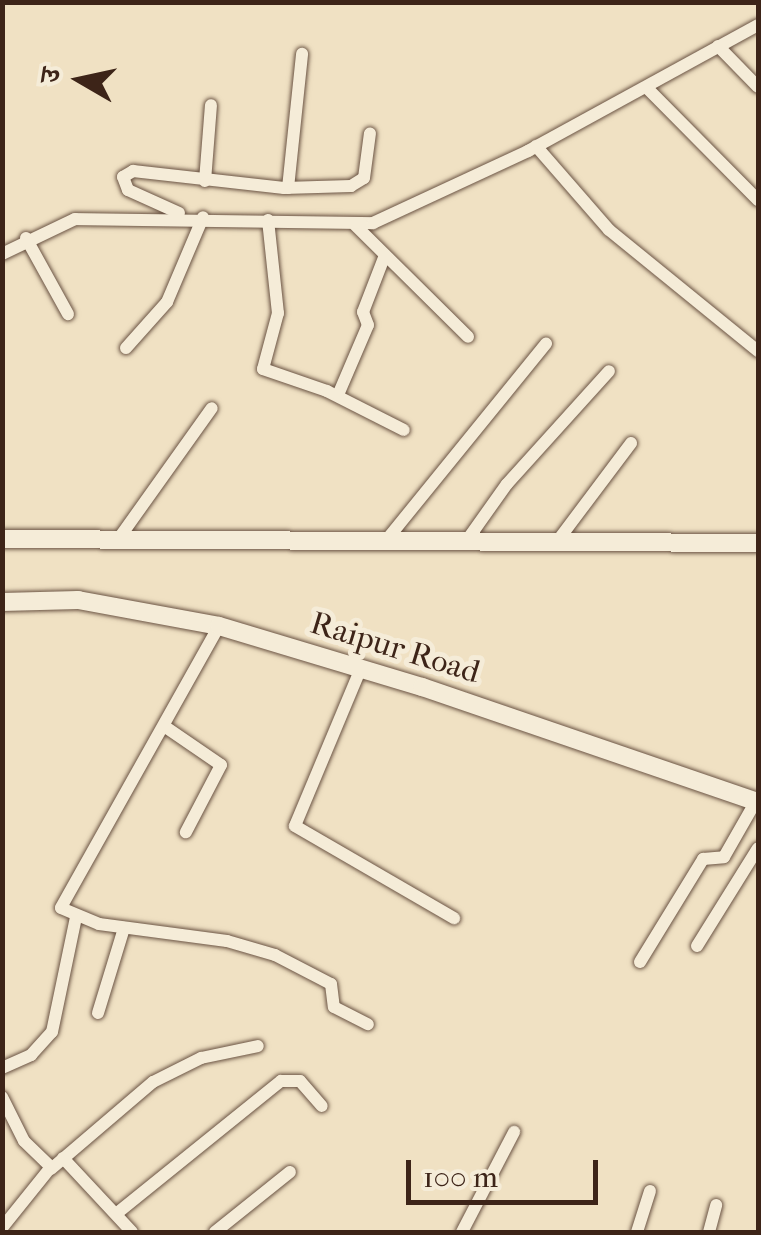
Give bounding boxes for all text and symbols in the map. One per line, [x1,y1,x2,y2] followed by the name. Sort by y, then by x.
[30,30,130,130] north arrow
[32,66,67,85] text: उ
[306,604,484,692] street label: Raipur Road
[411,1140,604,1202] scale bar
[423,1160,498,1195] text: 100 m

